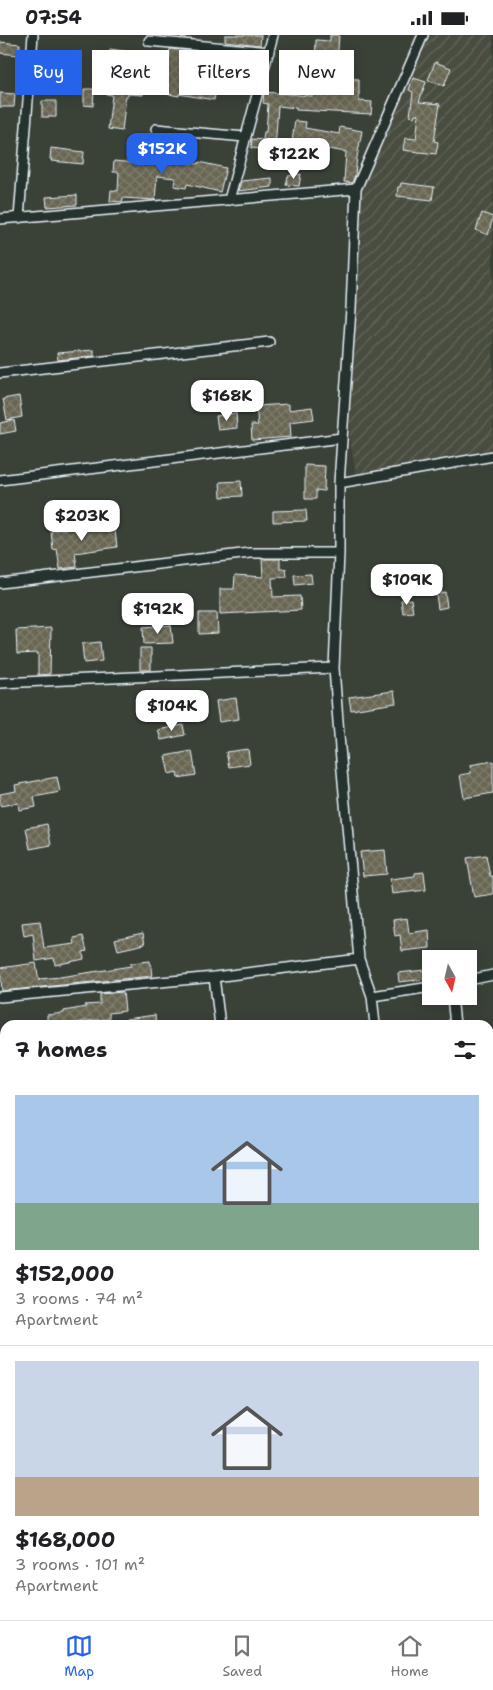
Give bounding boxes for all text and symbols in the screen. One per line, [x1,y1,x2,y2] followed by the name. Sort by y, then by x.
[25,5,82,30] text: 07:54
[15,50,82,95] chip: Buy
[92,50,169,95] chip: Rent
[179,50,269,95] chip: Filters
[279,50,354,95] chip: New
[127,133,197,175] pin: $152K
[259,137,329,180] pin: $122K
[137,138,187,159] text: $152K
[269,143,319,164] text: $122K
[192,379,262,422] pin: $168K
[202,385,252,406] text: $168K
[47,499,117,542] pin: $203K
[55,505,109,526] text: $203K
[372,563,442,606] pin: $109K
[382,569,432,590] text: $109K
[123,593,193,635] pin: $192K
[133,598,183,619] text: $192K
[137,689,207,732] pin: $104K
[147,695,197,716] text: $104K
[422,950,478,1005] north arrow
[422,950,477,1005] map controls
[15,1036,107,1064] text: 7 homes
[451,1036,479,1064] icon: filters
[202,1128,292,1218] icon: home
[15,1260,114,1288] text: $152,000
[15,1288,143,1309] text: 3 rooms · 74 m²
[15,1309,98,1330] text: Apartment
[202,1393,292,1483] icon: home
[15,1526,115,1554] text: $168,000
[15,1554,145,1575] text: 3 rooms · 101 m²
[15,1575,98,1596] text: Apartment
[64,1632,94,1680] tab: Map
[222,1632,262,1680] tab: Saved
[390,1632,429,1680] tab: Home

